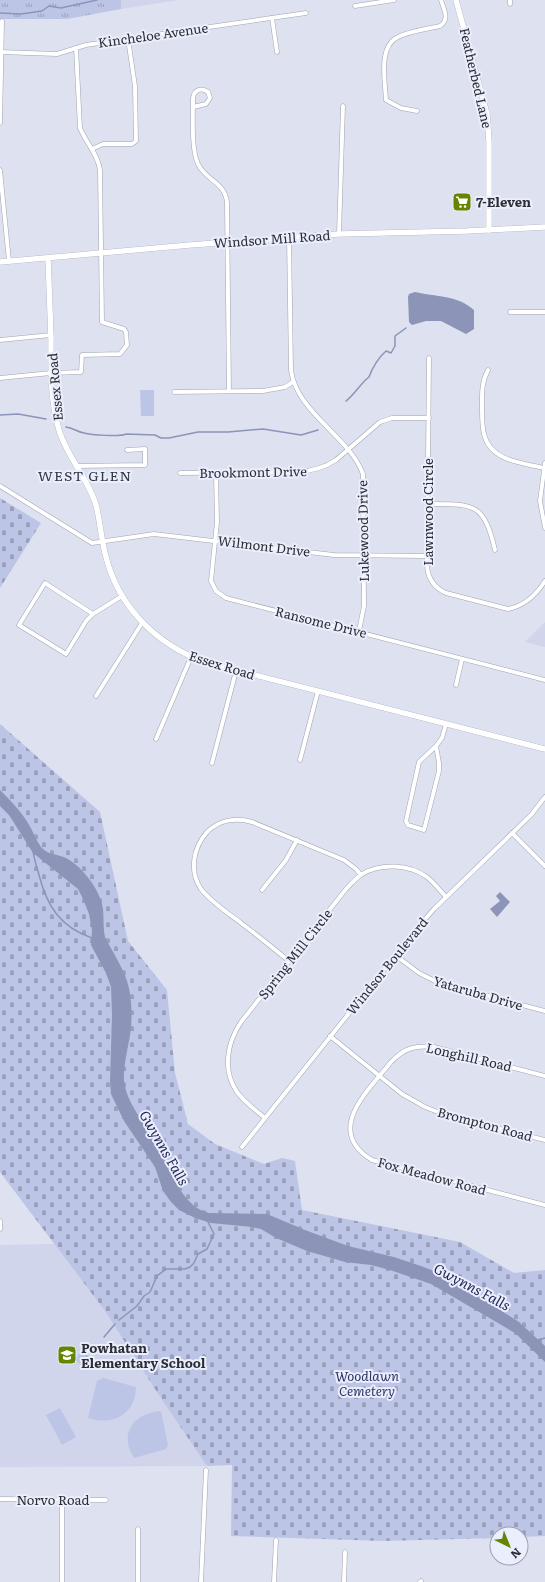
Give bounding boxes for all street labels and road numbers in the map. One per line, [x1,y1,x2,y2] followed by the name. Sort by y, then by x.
[97,17,209,52] street label: Kincheloe Avenue
[456,26,497,130] street label: Featherbed Lane
[213,225,331,252] street label: Windsor Mill Road
[42,352,67,422] street label: Essex Road
[418,458,437,566] street label: Lawnwood Circle
[199,461,307,482] street label: Brookmont Drive
[352,480,373,582] street label: Lukewood Drive
[217,530,312,561] street label: Wilmont Drive
[273,601,369,642] street label: Ransome Drive
[187,645,258,684] street label: Essex Road
[253,904,336,1003] street label: Spring Mill Circle
[341,913,432,1018] street label: Windsor Boulevard
[431,971,525,1014] street label: Yataruba Drive
[424,1037,514,1076] street label: Longhill Road
[435,1102,535,1145] street label: Brompton Road
[376,1152,489,1199] street label: Fox Meadow Road
[17,1490,90,1509] street label: Norvo Road

